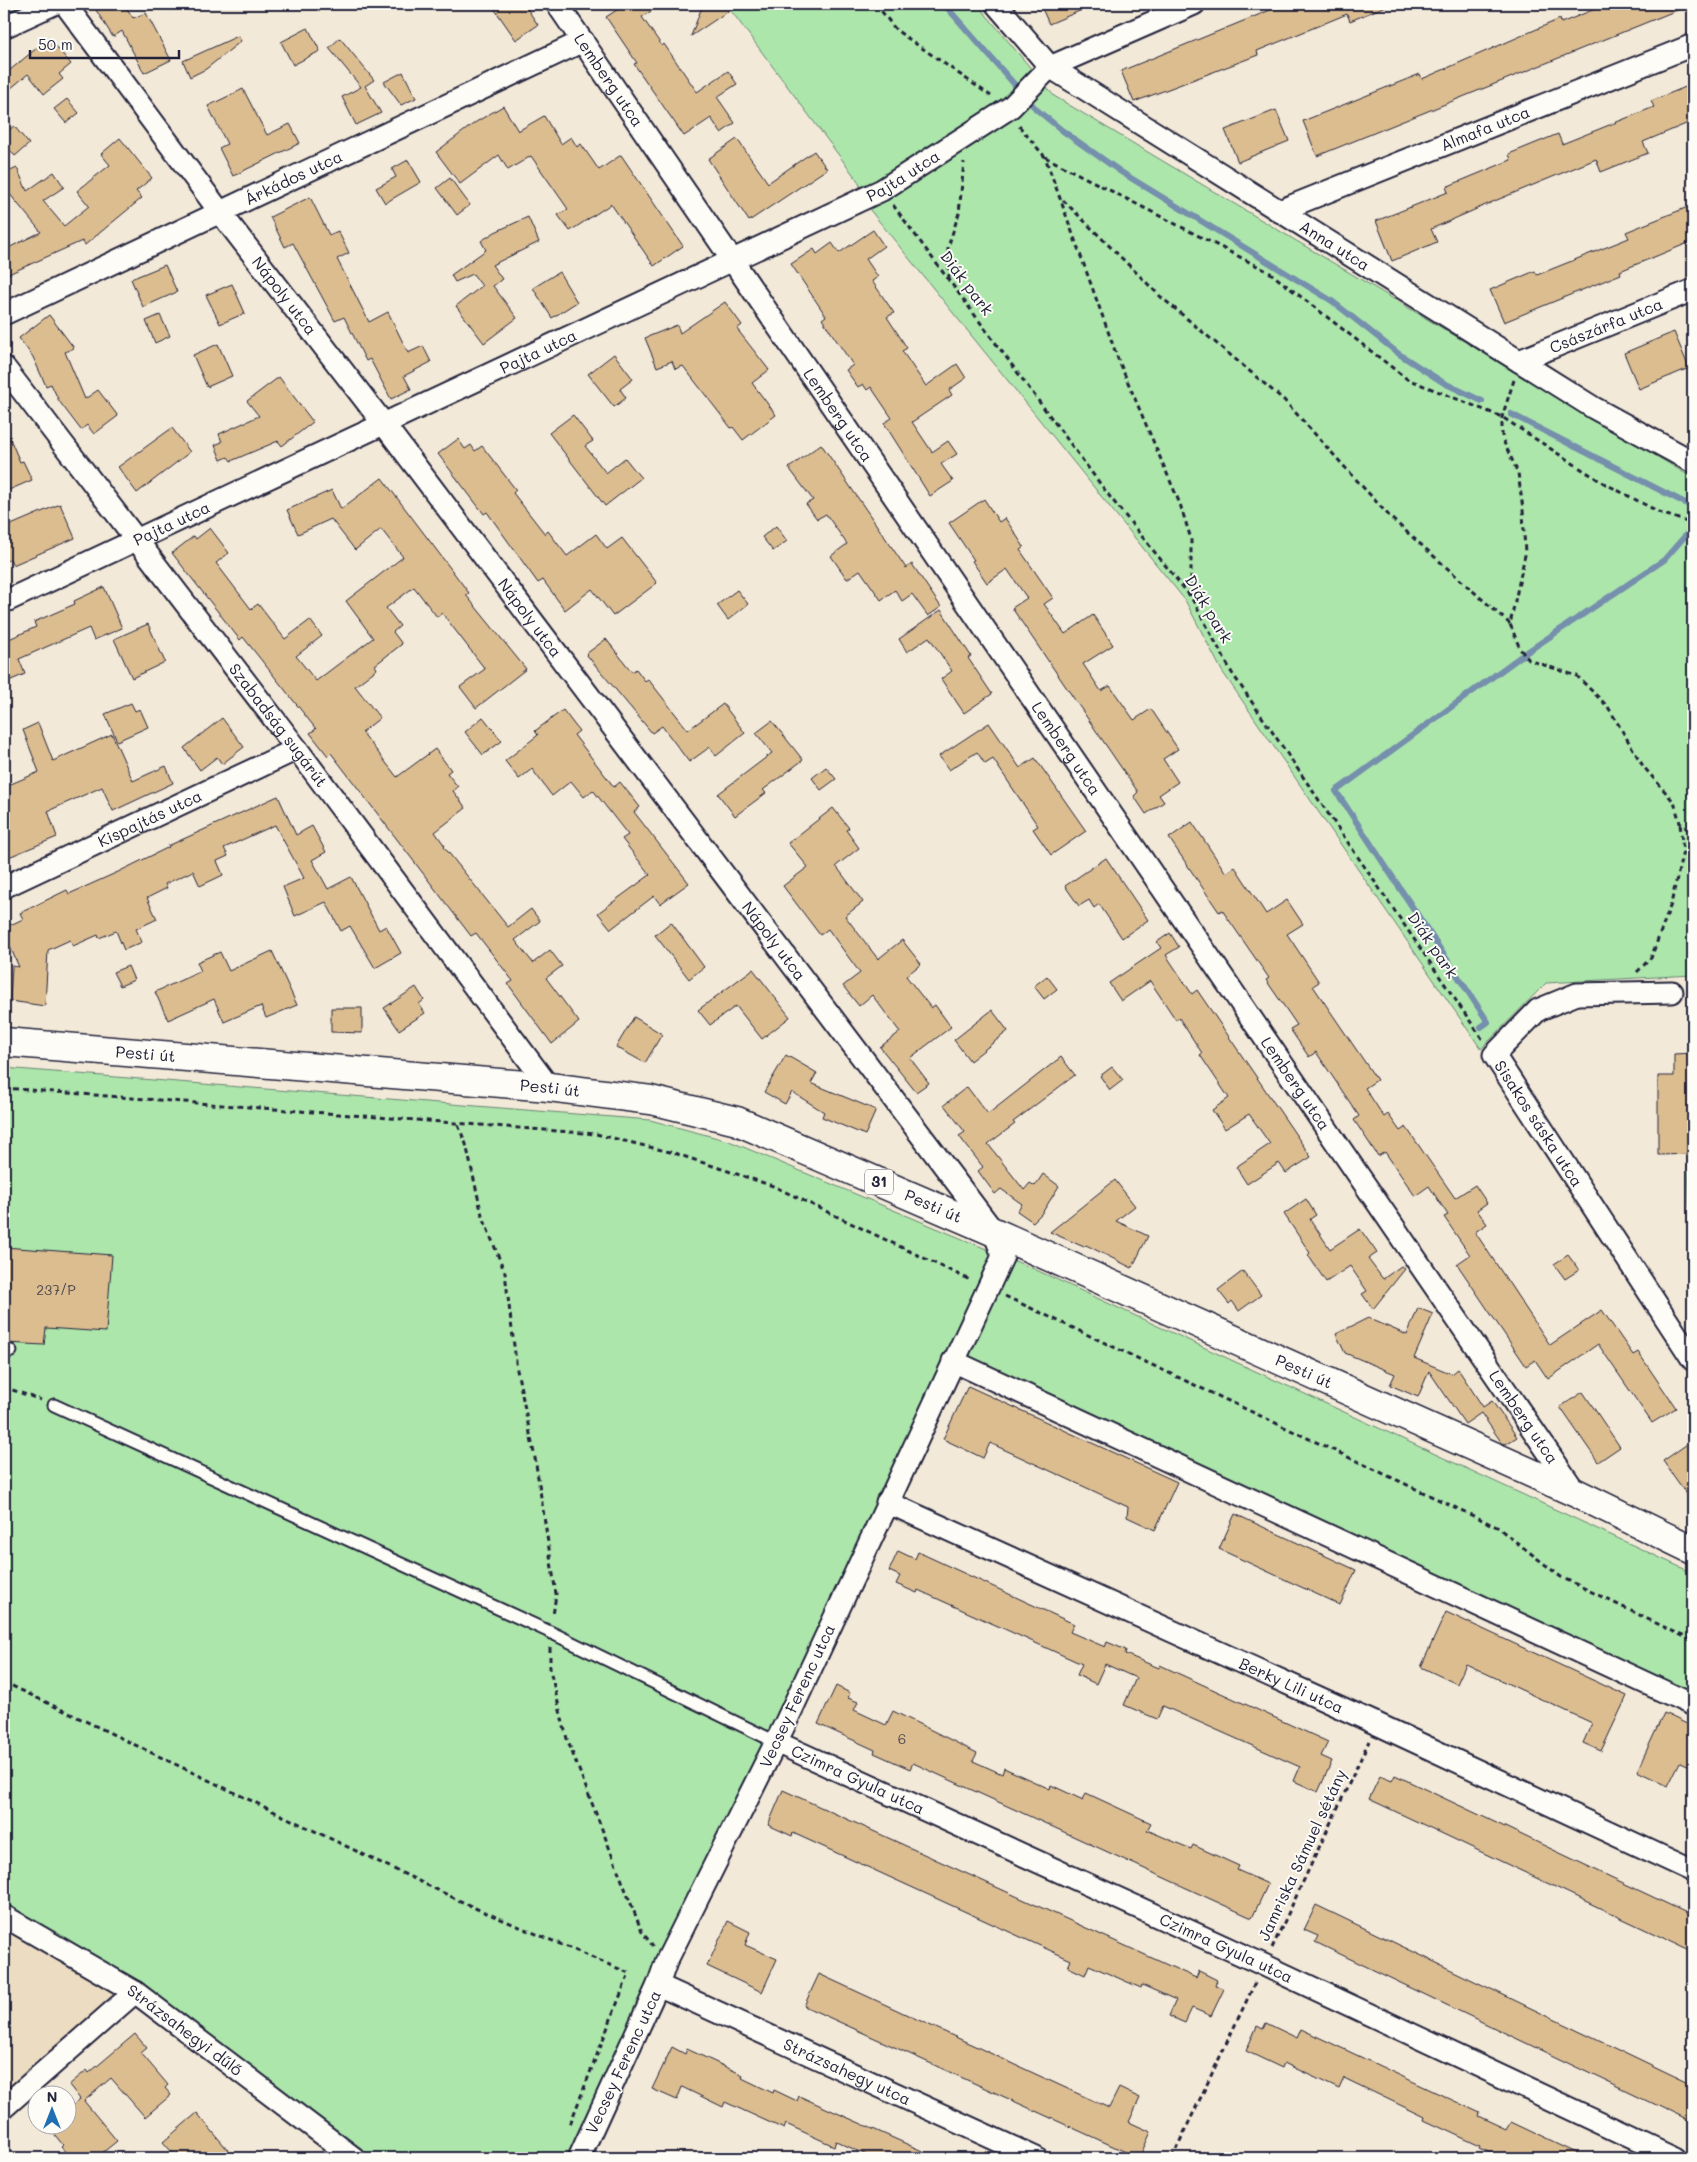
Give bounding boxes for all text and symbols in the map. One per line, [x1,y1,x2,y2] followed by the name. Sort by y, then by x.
[30,28,179,60] scale bar
[570,29,649,131] street label: Lemberg utca
[38,34,73,54] text: 50 m
[1437,101,1533,155] street label: Almafa utca
[241,145,345,209] street label: Árkádos utca
[863,145,943,206] street label: Pajta utca
[1296,215,1374,275] street label: Anna utca
[936,246,999,319] street label: Diák park
[248,252,322,339] street label: Nápoly utca
[1546,293,1666,357] street label: Császárfa utca
[496,324,580,378] street label: Pajta utca
[799,364,878,466] street label: Lemberg utca
[129,496,213,550] street label: Pajta utca
[1181,571,1238,647] street label: Diák park
[494,574,567,661] street label: Nápoly utca
[225,659,332,791] street label: Szabadság sugárút
[1027,697,1106,799] street label: Lemberg utca
[94,784,205,851] street label: Kispajtás utca
[738,897,811,984] street label: Nápoly utca
[1404,907,1463,982] street label: Diák park
[1257,1032,1336,1134] street label: Lemberg utca
[115,1040,177,1066] street label: Pesti út
[1490,1056,1588,1191] street label: Sisakos sáska utca
[519,1074,581,1101] street label: Pesti út
[865,1170,893,1194] road number: 31
[902,1184,965,1227] street label: Pesti út
[36,1280,76,1299] house number: 237/P
[1272,1349,1336,1393] street label: Pesti út
[1485,1366,1564,1467] street label: Lemberg utca
[754,1621,839,1771] street label: Vecsey Ferenc utca
[1236,1652,1347,1718] street label: Berky Lili utca
[898,1729,906,1748] house number: 6
[788,1739,928,1819] street label: Czimra Gyula utca
[1252,1766,1351,1944] street label: Jamriska Sámuel sétány
[1156,1908,1296,1987] street label: Czimra Gyula utca
[124,1979,247,2080] street label: Strázsahegyi dűlő
[580,1987,665,2137] street label: Vecsey Ferenc utca
[780,2033,914,2109] street label: Strázsahegy utca
[28,2084,78,2134] north arrow
[47,2087,57,2106] text: N

